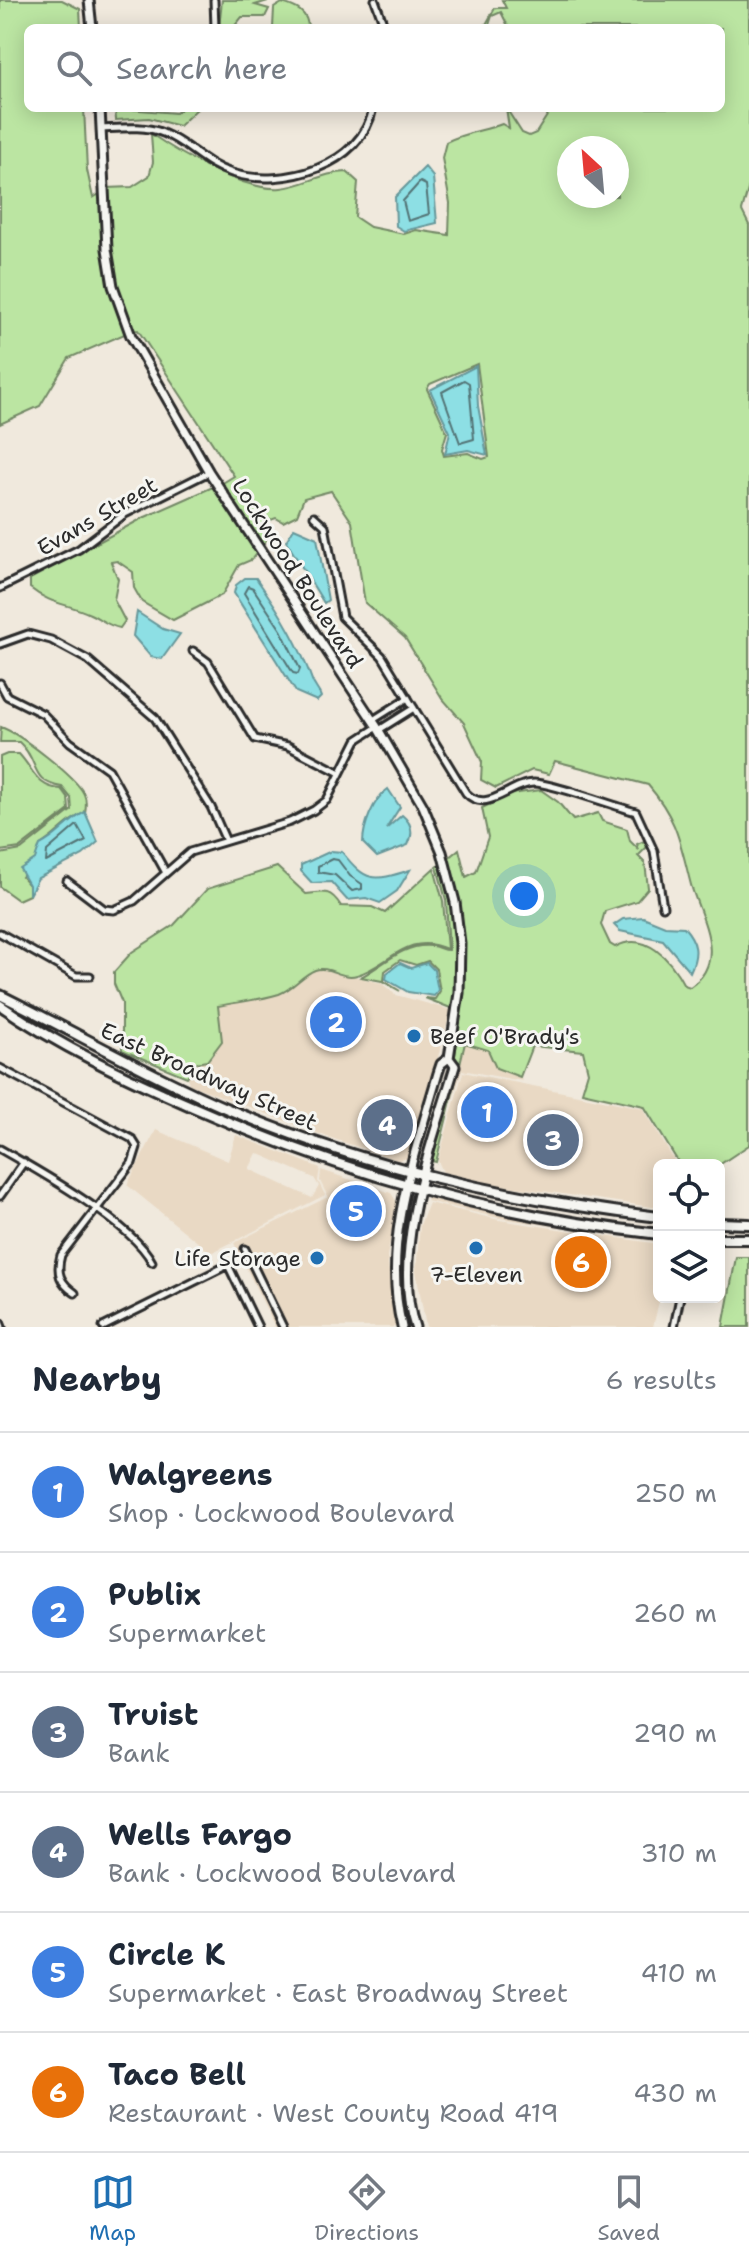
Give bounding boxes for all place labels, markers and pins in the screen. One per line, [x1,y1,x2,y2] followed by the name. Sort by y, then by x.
[310,992,362,1052] pin: 2
[430,1022,580,1051] place label: Beef O'Brady's
[405,1027,423,1045] marker: Beef O'Brady's
[461,1082,513,1142] pin: 1
[361,1095,413,1155] pin: 4
[527,1110,579,1170] pin: 3
[330,1181,382,1241] pin: 5
[555,1232,607,1292] pin: 6
[467,1239,485,1257] marker: 7-Eleven
[174,1244,301,1273] place label: Life Storage
[308,1249,326,1267] marker: Life Storage
[430,1260,522,1289] place label: 7-Eleven

